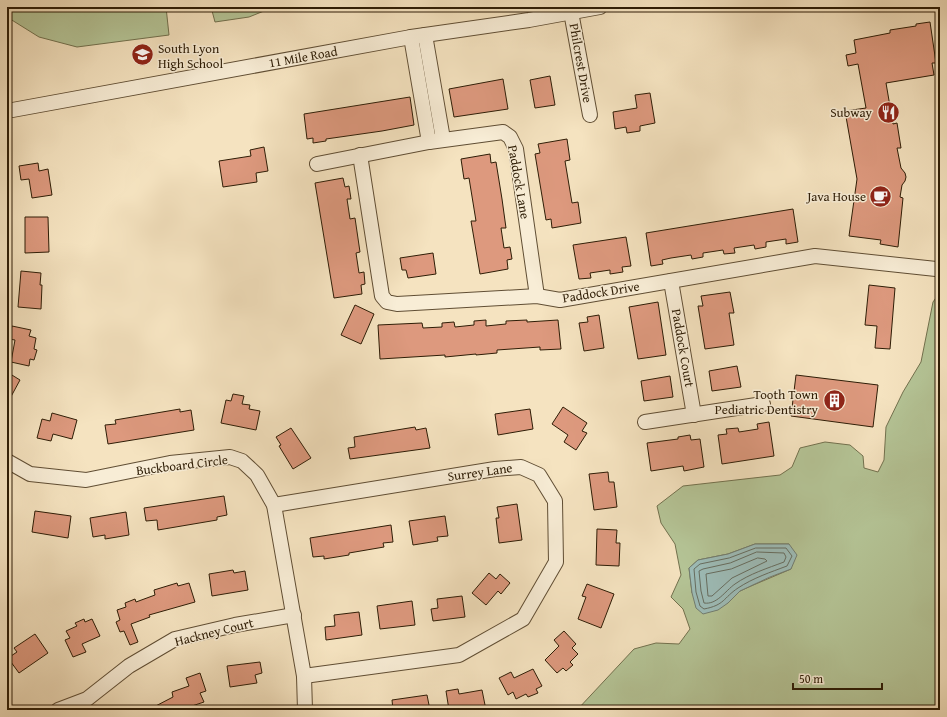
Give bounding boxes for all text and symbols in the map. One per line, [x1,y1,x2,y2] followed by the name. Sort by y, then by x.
[565,22,597,104] street label: Philcrest Drive
[158,39,223,73] place label: South Lyon High School
[130,42,156,68] school or university icon: South Lyon High School
[267,42,339,72] street label: 11 Mile Road
[875,99,901,125] restaurant icon: Subway
[830,103,873,122] place label: Subway
[503,144,535,220] street label: Paddock Lane
[868,183,894,209] cafe icon: Java House
[805,187,866,206] place label: Java House
[561,277,641,307] street label: Paddock Drive
[667,307,699,389] street label: Paddock Court
[715,385,819,419] place label: Tooth Town Pediatric Dentistry
[821,388,847,414] building icon: Tooth Town Pediatric Dentistry
[135,450,229,480] street label: Buckboard Circle
[446,458,514,486] street label: Surrey Lane
[173,613,256,651] street label: Hackney Court
[793,665,882,691] scale bar
[799,670,823,687] text: 50 m

